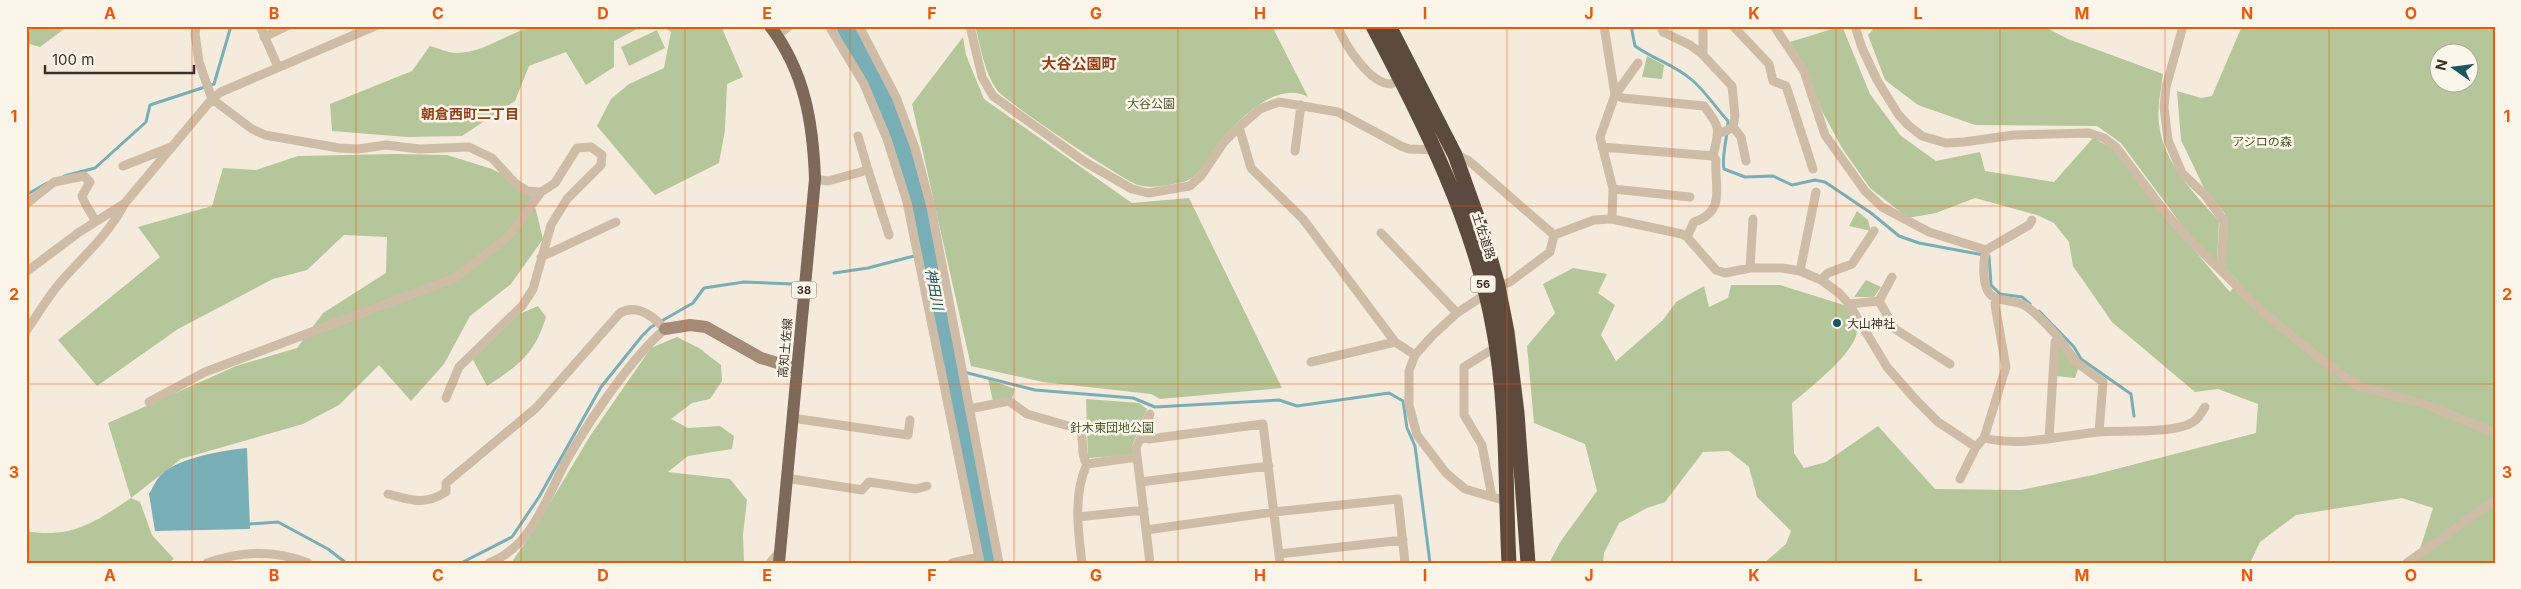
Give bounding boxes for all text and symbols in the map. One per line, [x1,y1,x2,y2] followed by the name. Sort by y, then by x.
[104,3,116,23] text: A
[269,3,279,23] text: B
[432,3,444,23] text: C
[597,3,609,23] text: D
[762,3,772,23] text: E
[927,3,937,23] text: F
[1090,3,1102,23] text: G
[1254,3,1266,23] text: H
[1423,3,1427,23] text: I
[1584,3,1594,23] text: J
[1748,3,1760,23] text: K
[1913,3,1923,23] text: L
[2075,3,2089,23] text: M
[2241,3,2253,23] text: N
[2405,3,2417,23] text: O
[45,42,194,74] scale bar
[2428,42,2478,92] north arrow
[52,50,94,69] text: 100 m
[1041,54,1117,73] district label: 大谷公園町
[2431,58,2450,72] text: N
[1127,96,1175,111] park label: 大谷公園
[421,105,519,122] district label: 朝倉西町二丁目
[11,106,17,126] text: 1
[2504,106,2510,126] text: 1
[2232,134,2292,149] park label: アジロの森
[1469,211,1499,261] street label: 土佐道路
[923,267,948,313] water label: 神田川
[1470,276,1496,292] road number: 56
[792,282,816,298] road number: 38
[9,284,19,304] text: 2
[2502,284,2512,304] text: 2
[1847,316,1895,331] place label: 大山神社
[775,317,795,379] street label: 高知土佐線
[1831,317,1843,329] marker: 大山神社
[1070,420,1154,435] park label: 針木東団地公園
[9,462,19,482] text: 3
[2502,462,2512,482] text: 3
[104,565,116,585] text: A
[269,565,279,585] text: B
[432,565,444,585] text: C
[597,565,609,585] text: D
[762,565,772,585] text: E
[927,565,937,585] text: F
[1090,565,1102,585] text: G
[1254,565,1266,585] text: H
[1423,565,1427,585] text: I
[1584,565,1594,585] text: J
[1748,565,1760,585] text: K
[1913,565,1923,585] text: L
[2075,565,2089,585] text: M
[2241,565,2253,585] text: N
[2405,565,2417,585] text: O

